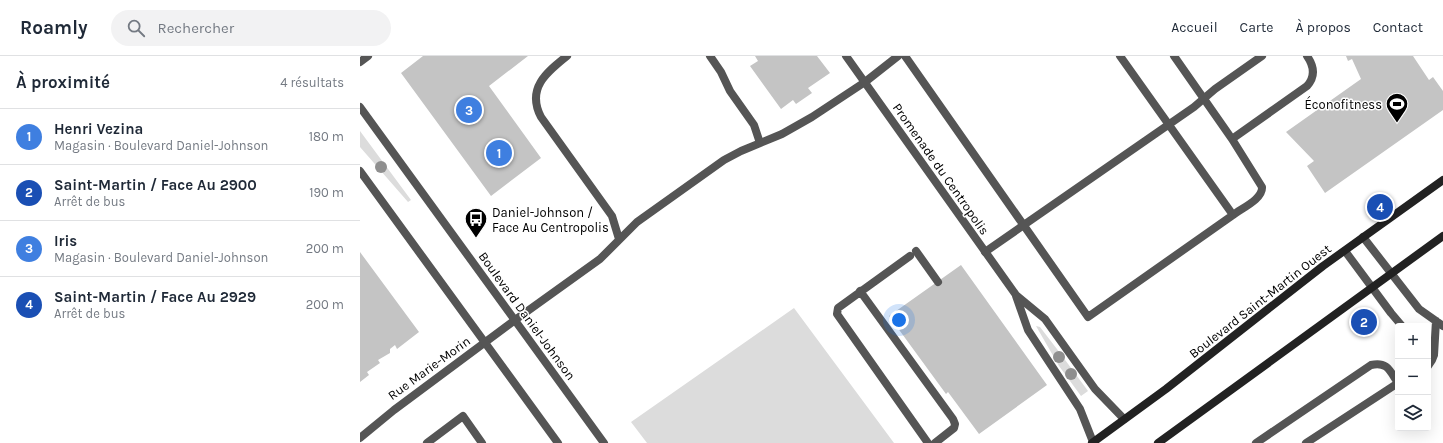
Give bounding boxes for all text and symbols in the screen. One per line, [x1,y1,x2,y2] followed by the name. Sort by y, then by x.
[111,10,391,46] search box
[20,17,87,39] text: Roamly
[125,17,147,39] icon: search
[157,19,234,37] text: Rechercher
[1171,19,1218,36] text: Accueil
[1240,19,1273,36] text: Carte
[1295,19,1351,36] text: À propos
[1373,19,1423,36] text: Contact
[16,72,110,92] text: À proximité
[280,75,344,90] text: 4 résultats
[1384,91,1410,124] sports icon: Éconofitness
[456,95,482,125] pin: 3
[1305,95,1382,112] place label: Éconofitness
[890,100,992,238] street label: Promenade du Centropolis
[54,120,143,138] text: Henri Vezina
[27,129,31,144] text: 1
[309,129,344,144] text: 180 m
[54,138,268,153] text: Magasin · Boulevard Daniel-Johnson
[486,138,512,168] pin: 1
[54,176,257,194] text: Saint-Martin / Face Au 2900
[25,185,33,200] text: 2
[309,185,344,200] text: 190 m
[1367,192,1393,222] pin: 4
[54,194,125,209] text: Arrêt de bus
[492,205,609,235] place label: Daniel-Johnson / Face Au Centropolis
[463,206,489,239] bus stop icon: Daniel-Johnson / Face Au Centropolis
[54,232,77,250] text: Iris
[25,241,33,256] text: 3
[306,241,344,256] text: 200 m
[1186,241,1334,361] street label: Boulevard Saint-Martin Ouest
[475,249,579,383] street label: Boulevard Daniel-Johnson
[54,250,268,265] text: Magasin · Boulevard Daniel-Johnson
[54,288,256,306] text: Saint-Martin / Face Au 2929
[25,297,33,312] text: 4
[306,297,344,312] text: 200 m
[54,306,125,321] text: Arrêt de bus
[1351,307,1377,337] pin: 2
[889,310,909,330] your location
[1395,323,1431,431] map controls
[1395,323,1431,359] button: +
[385,333,473,403] street label: Rue Marie-Morin
[1395,359,1431,395] button: −
[1395,395,1431,431] button: layers

